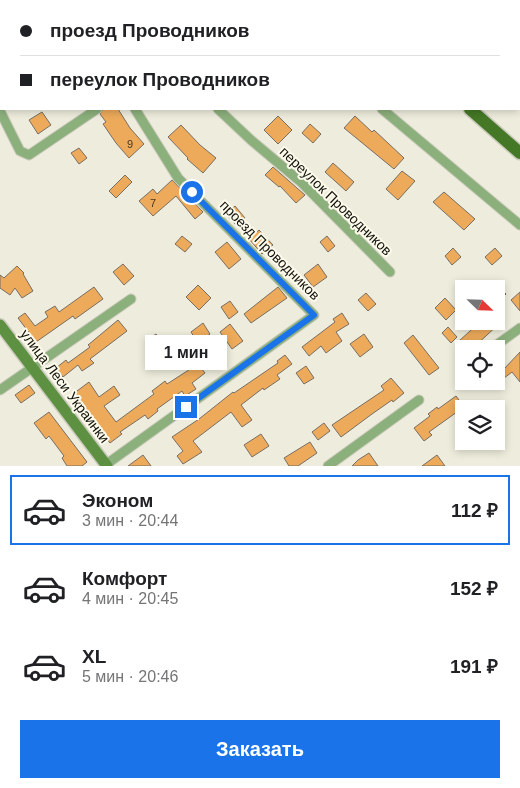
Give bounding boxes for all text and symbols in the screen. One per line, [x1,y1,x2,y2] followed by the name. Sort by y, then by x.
[50,20,249,41] text: проезд Проводников
[50,69,270,90] text: переулок Проводников
[127,138,133,150] house number: 9
[277,143,395,259] street label: переулок Проводников
[181,181,203,203] route start
[150,197,156,209] house number: 7
[217,197,323,303] street label: проезд Проводников
[455,280,505,330] north arrow
[455,280,505,450] map controls
[17,326,113,446] street label: улица Леси Украинки
[145,334,227,370] callout: 1 мин
[455,340,505,390] button: locate
[164,344,208,361] text: 1 мин
[175,396,197,418] route end
[455,400,505,450] button: layers
[22,488,67,533] icon: car
[82,490,153,511] text: Эконом
[451,500,498,521] text: 112 ₽
[82,512,178,529] text: 3 мин · 20:44
[22,566,67,611] icon: car
[82,568,167,589] text: Комфорт
[450,578,498,599] text: 152 ₽
[82,590,178,607] text: 4 мин · 20:45
[22,644,67,689] icon: car
[82,646,106,667] text: XL
[450,656,498,677] text: 191 ₽
[82,668,178,685] text: 5 мин · 20:46
[20,720,500,778] button: Заказать

